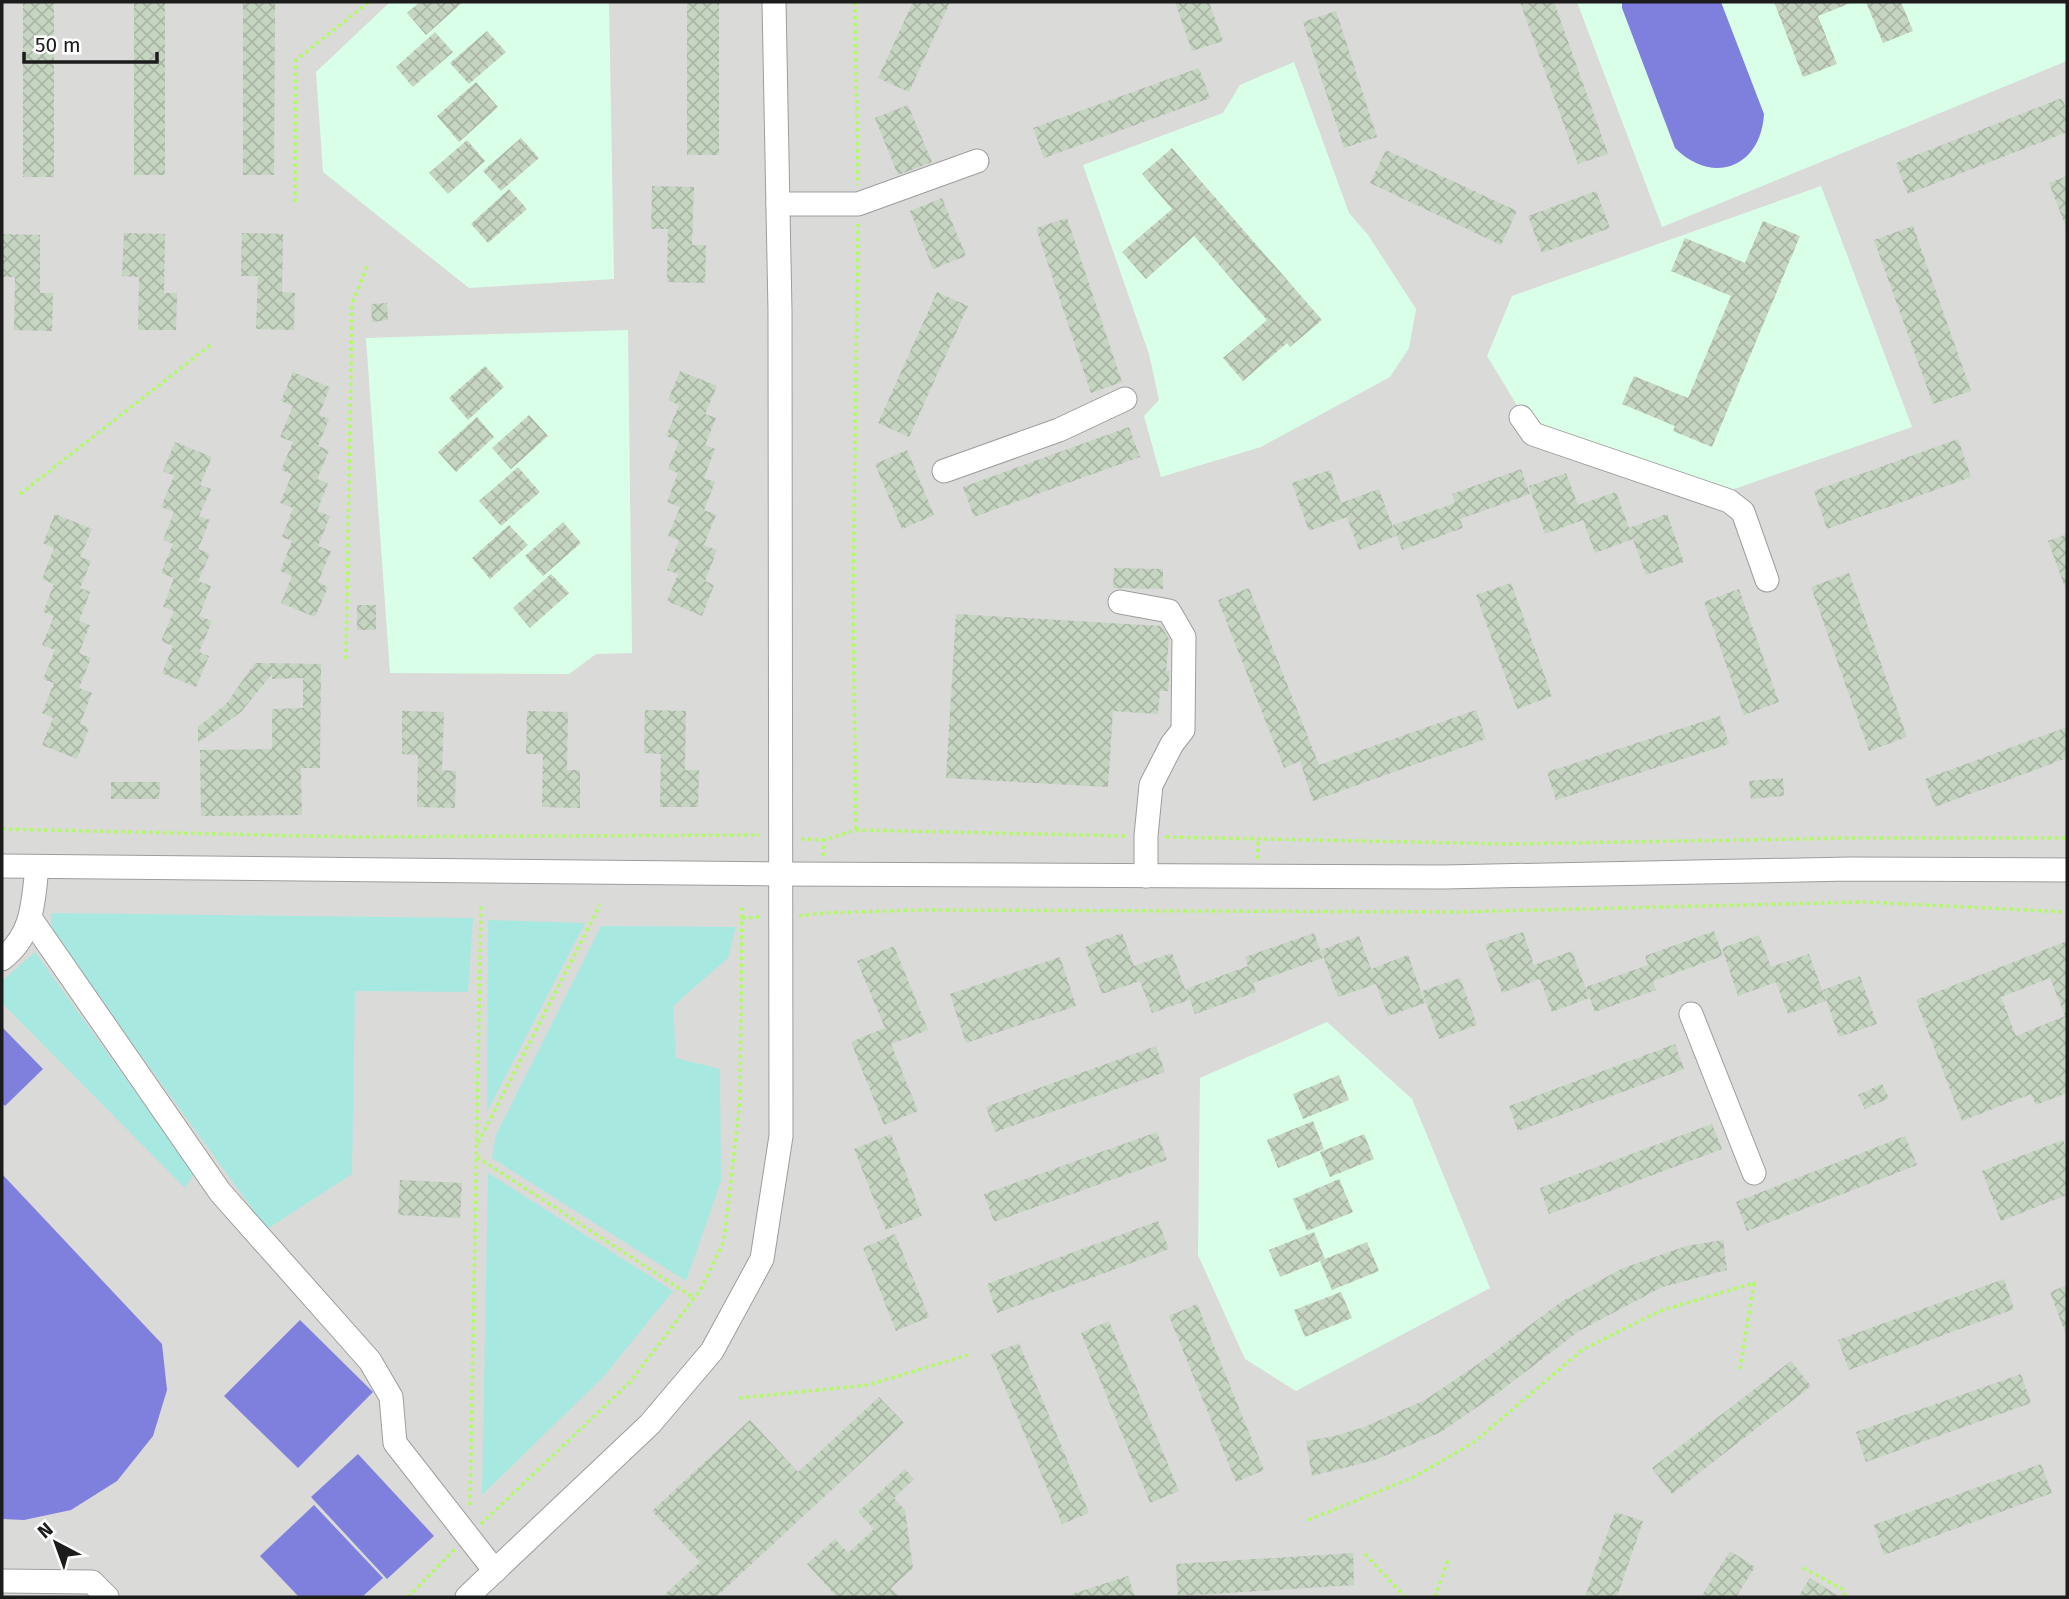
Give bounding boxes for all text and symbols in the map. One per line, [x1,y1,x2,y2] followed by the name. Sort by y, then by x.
[24,21,158,65] scale bar
[35,32,81,58] text: 50 m
[21,1508,91,1578] north arrow
[33,1518,57,1543] text: N

